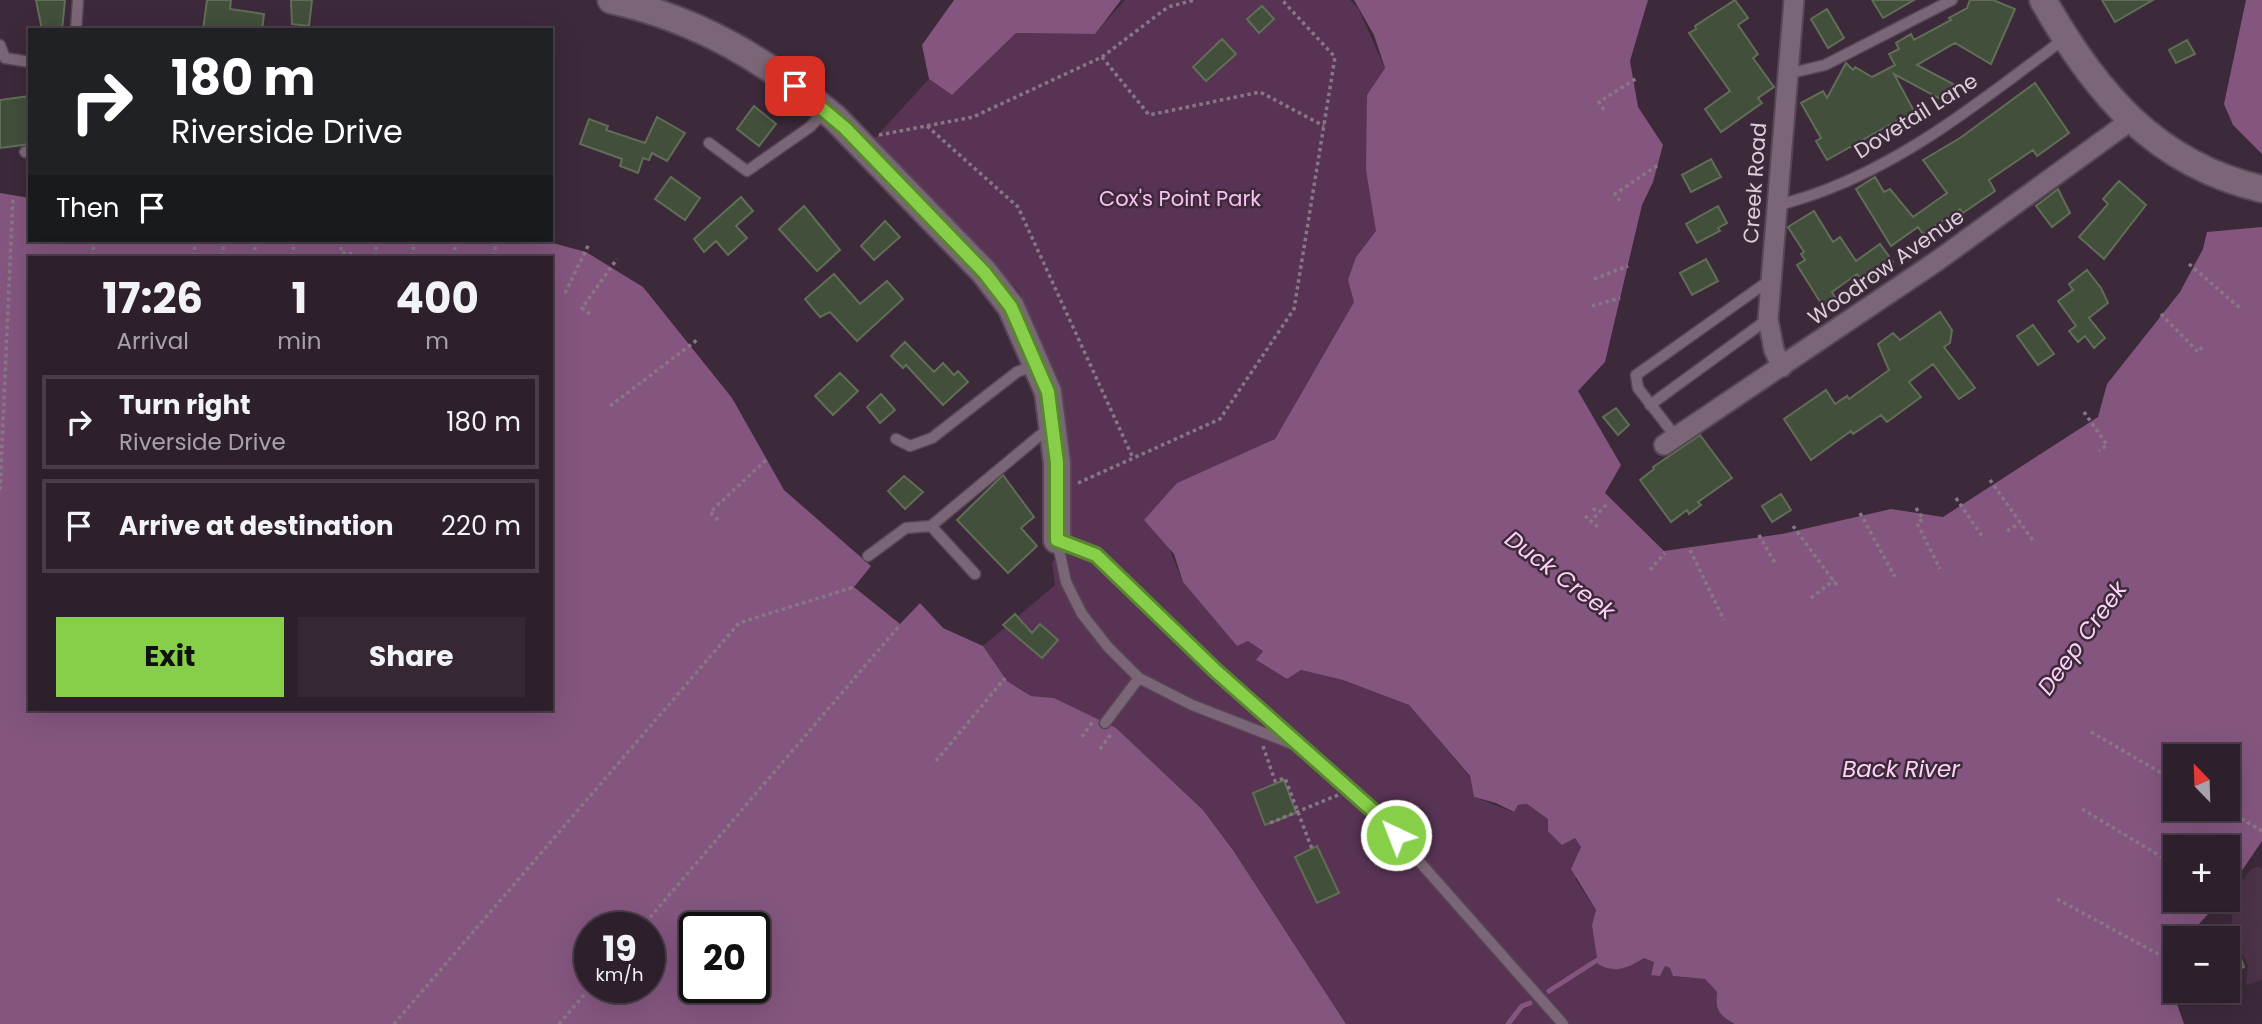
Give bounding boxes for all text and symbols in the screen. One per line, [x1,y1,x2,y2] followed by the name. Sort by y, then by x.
[171,44,315,112] text: 180 m
[56,56,147,147] icon: right
[765,56,825,116] pin
[1848,66,1983,165] street label: Dovetail Lane
[776,67,814,105] icon: arrive
[171,109,403,154] text: Riverside Drive
[1736,122,1773,244] street label: Creek Road
[1099,184,1261,213] park label: Cox's Point Park
[133,189,171,227] icon: arrive
[56,190,119,226] text: Then
[1802,202,1970,331] street label: Woodrow Avenue
[102,269,203,328] text: 17:26
[291,269,307,328] text: 1
[396,269,479,328] text: 400
[116,325,189,357] text: Arrival
[277,325,321,357] text: min
[425,325,449,357] text: m
[119,387,251,423] text: Turn right
[60,403,98,441] icon: right
[446,404,521,440] text: 180 m
[119,426,286,458] text: Riverside Drive
[60,507,98,545] icon: arrive
[119,508,394,544] text: Arrive at destination
[441,508,521,544] text: 220 m
[1498,523,1623,628] water label: Duck Creek
[2030,574,2135,702] water label: Deep Creek
[56,617,284,697] button: Exit
[298,617,525,697] button: Share
[2163,744,2240,821] north arrow
[2163,744,2240,1003] map controls
[1842,753,1961,785] water label: Back River
[1359,798,1433,872] position arrow
[2163,835,2240,912] button: +
[679,912,770,1003] speed limit sign: 20
[602,924,637,973] text: 19
[2163,926,2240,1003] button: −
[596,962,643,987] text: km/h

